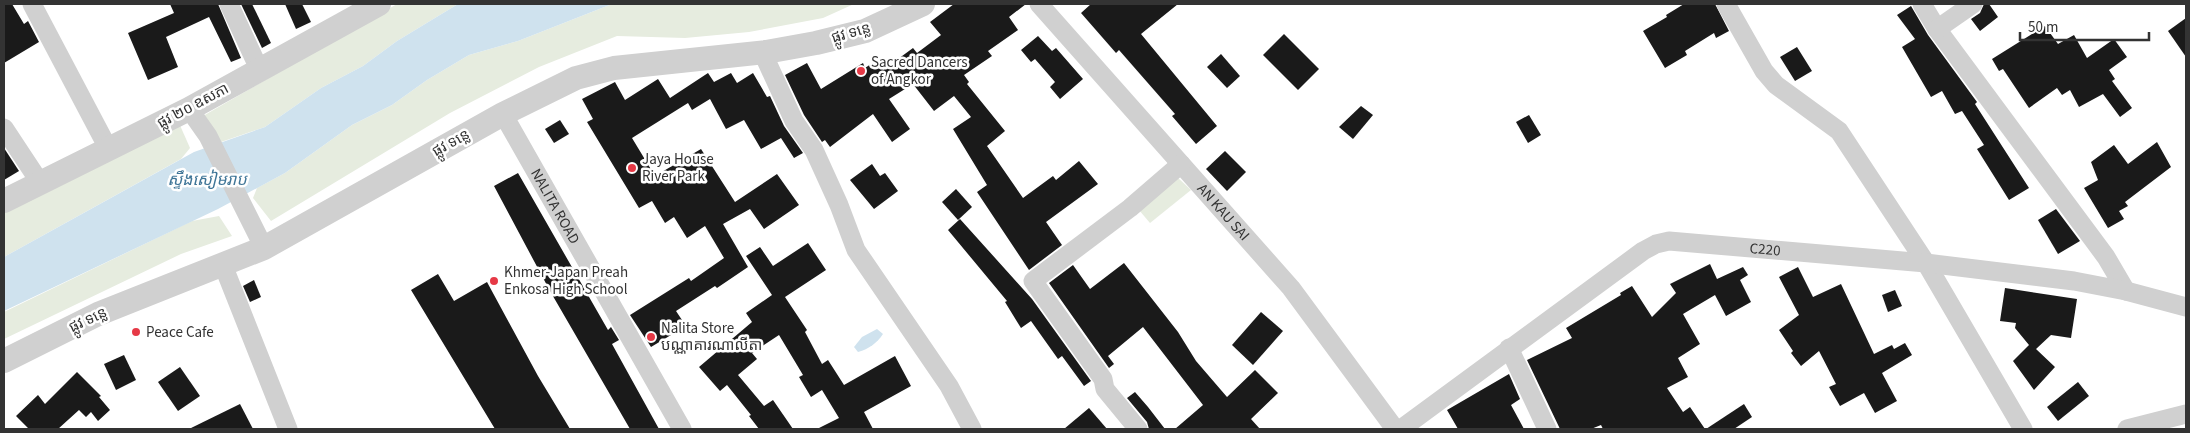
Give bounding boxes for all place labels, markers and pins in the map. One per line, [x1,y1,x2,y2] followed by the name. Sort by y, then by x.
[871,52,968,90] place label: Sacred Dancers of Angkor
[855,65,867,77] marker: Sacred Dancers of Angkor
[642,149,714,187] place label: Jaya House River Park
[626,162,638,174] marker: Jaya House River Park
[504,262,628,300] place label: Khmer-Japan Preah Enkosa High School
[488,275,500,287] marker: Khmer-Japan Preah Enkosa High School
[661,318,762,356] place label: Nalita Store បណ្ណាគារណាលីតា
[146,322,214,343] place label: Peace Cafe
[130,326,142,338] marker: Peace Cafe
[645,331,657,343] marker: Nalita Store បណ្ណាគារណាលីតា

